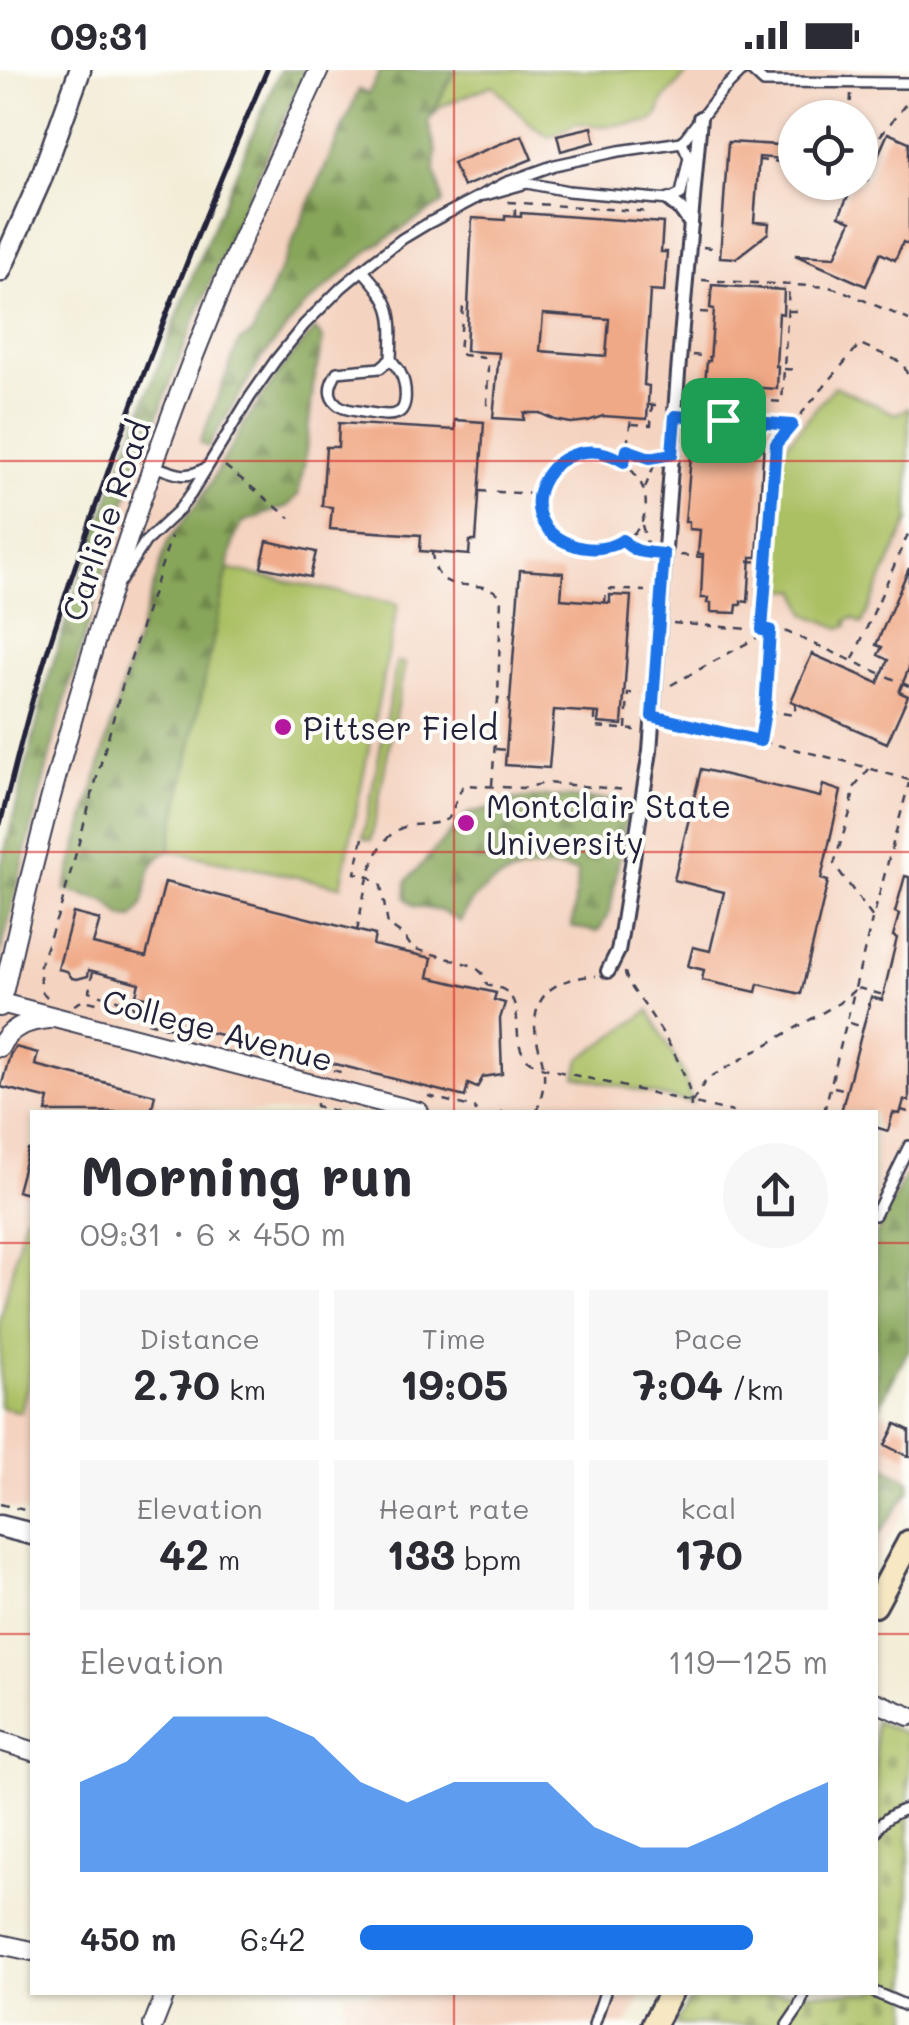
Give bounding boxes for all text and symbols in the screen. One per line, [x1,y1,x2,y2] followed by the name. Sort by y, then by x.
[50,10,149,60] text: 09:31
[778,100,878,200] map controls
[778,100,878,200] button: locate
[681,378,766,463] pin
[696,393,751,448] icon: arrive
[51,414,159,626] street label: Carlisle Road
[303,706,498,748] place label: Pittser Field
[272,716,294,738] marker: Pittser Field
[486,784,731,864] place label: Montclair State University
[455,812,477,834] marker: Montclair State University
[98,978,338,1080] street label: College Avenue
[80,1138,413,1210] text: Morning run
[723,1143,828,1248] button: share
[80,1212,346,1254] text: 09:31 · 6 × 450 m
[139,1320,260,1356] text: Distance
[422,1320,486,1356] text: Time
[674,1320,743,1356] text: Pace
[133,1356,220,1411] text: 2.70
[400,1356,508,1411] text: 19:05
[633,1356,723,1411] text: 7:04
[220,1371,266,1407] text: km
[723,1371,784,1407] text: /km
[137,1490,263,1526] text: Elevation
[378,1490,530,1526] text: Heart rate
[680,1490,736,1526] text: kcal
[159,1526,209,1581] text: 42
[386,1526,455,1581] text: 133
[674,1526,743,1581] text: 170
[209,1541,240,1577] text: m
[455,1541,522,1577] text: bpm
[80,1640,224,1682] text: Elevation
[668,1640,828,1682] text: 119–125 m
[80,1917,176,1959] text: 450 m
[240,1917,306,1959] text: 6:42

